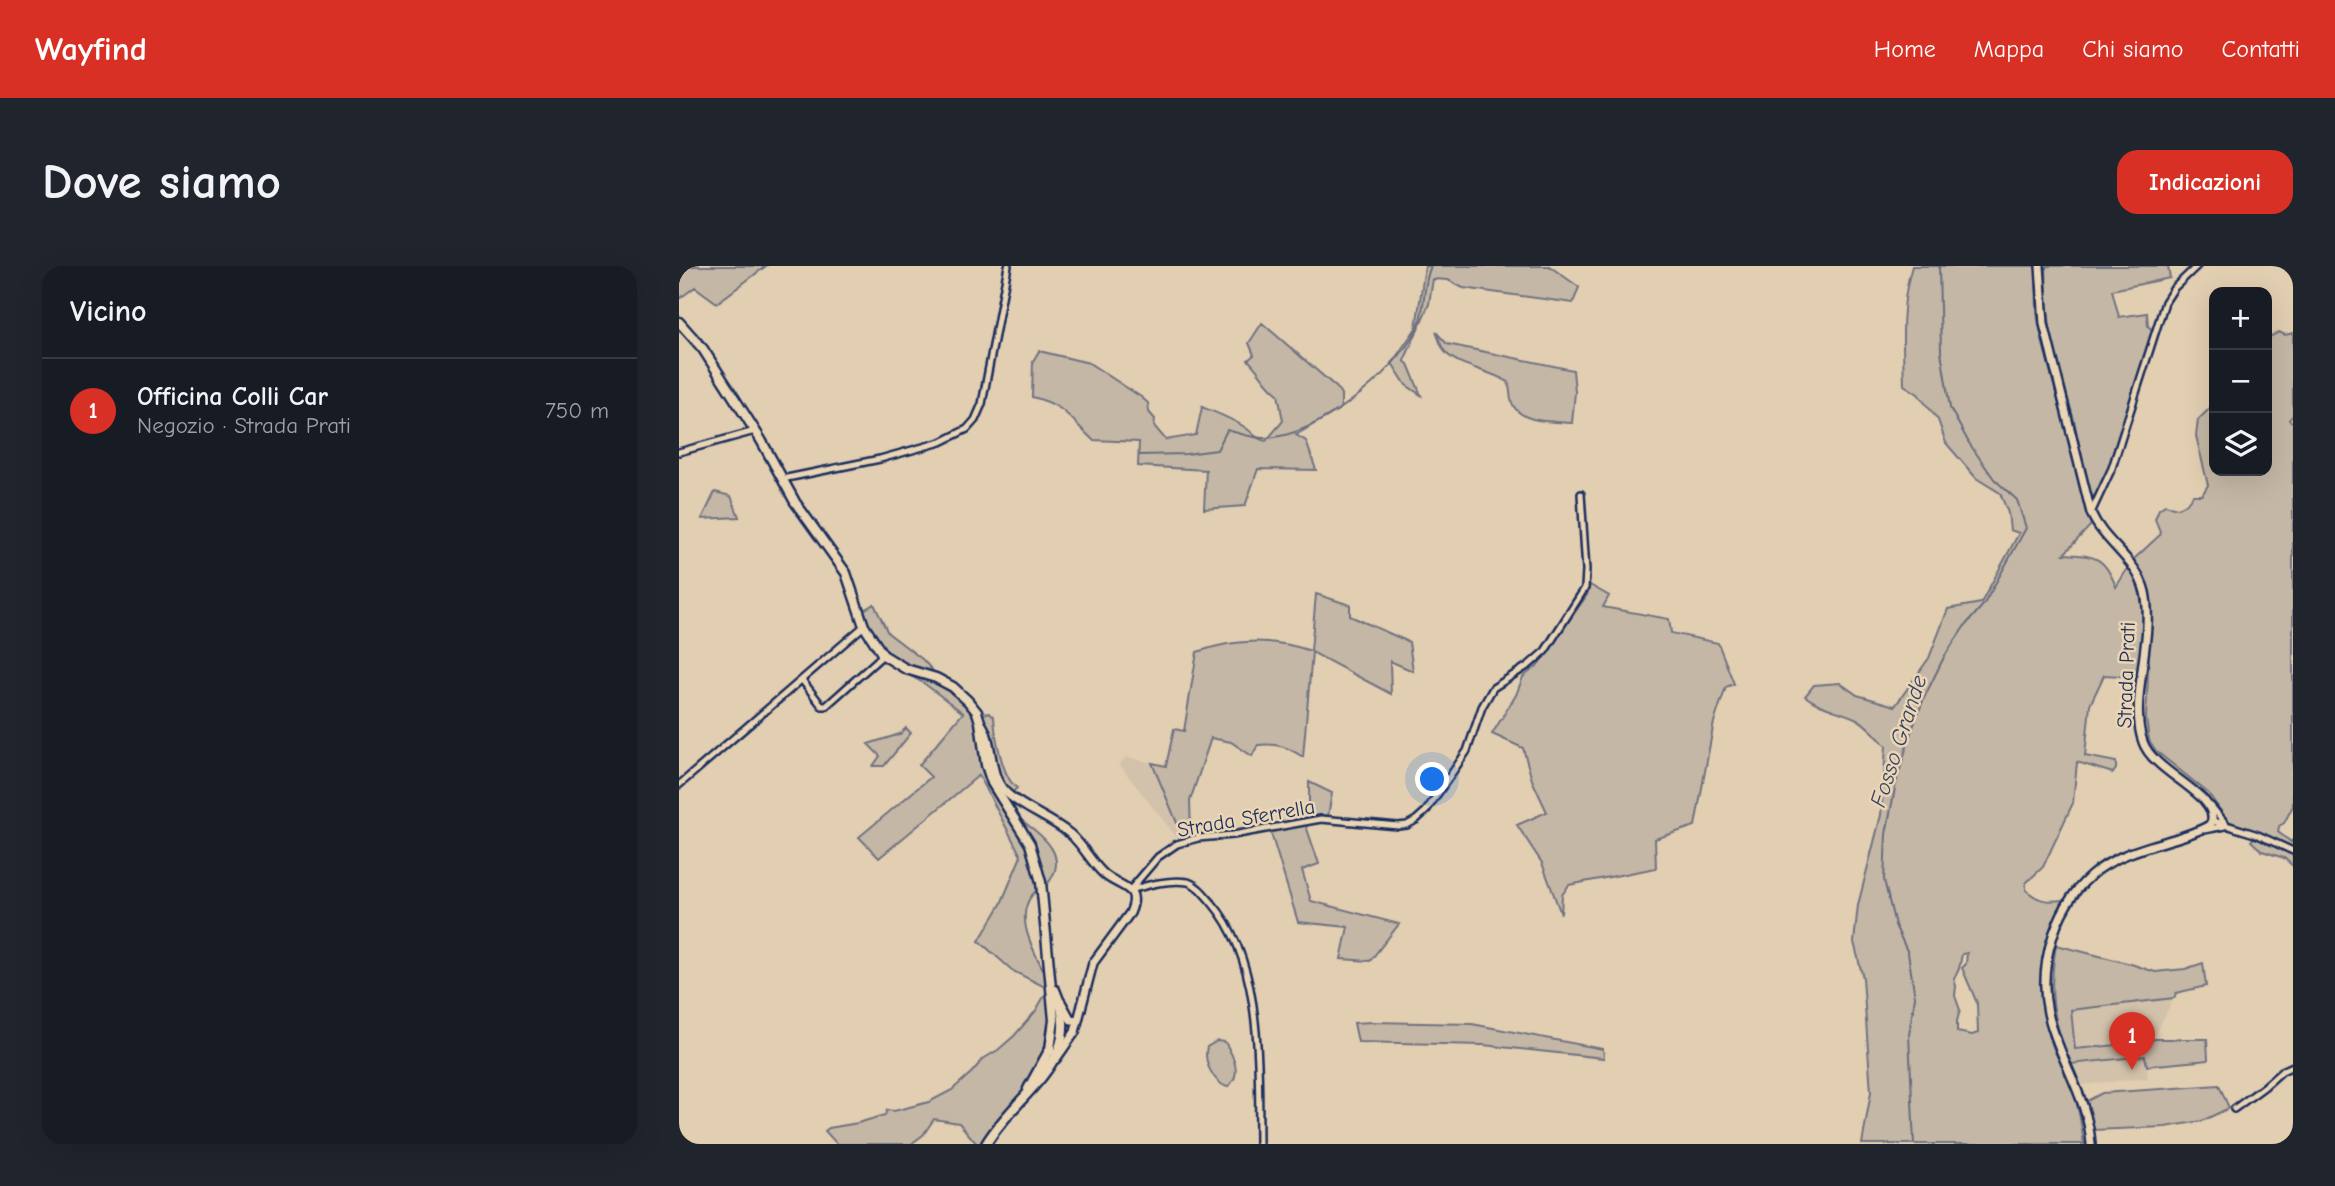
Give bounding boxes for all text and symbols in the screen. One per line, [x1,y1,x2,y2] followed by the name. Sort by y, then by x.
[35,30,147,68] text: Wayfind
[1874,35,1936,63] text: Home
[1974,35,2044,63] text: Mappa
[2082,35,2184,63] text: Chi siamo
[2222,35,2300,63] text: Contatti
[2117,150,2293,214] button: Indicazioni
[42,154,281,210] text: Dove siamo
[2209,287,2272,476] map controls
[2209,287,2272,350] button: +
[70,294,147,329] text: Vicino
[2209,350,2272,413] button: −
[137,382,328,412] text: Officina Colli Car
[88,397,98,424] text: 1
[545,397,609,424] text: 750 m
[137,412,351,439] text: Negozio · Strada Prati
[2209,413,2272,476] button: layers
[2112,621,2140,729] street label: Strada Prati
[1864,671,1933,811] water label: Fosso Grande
[1415,762,1449,796] your location
[1175,794,1317,842] street label: Strada Sferrella
[2109,1012,2155,1070] pin: 1

